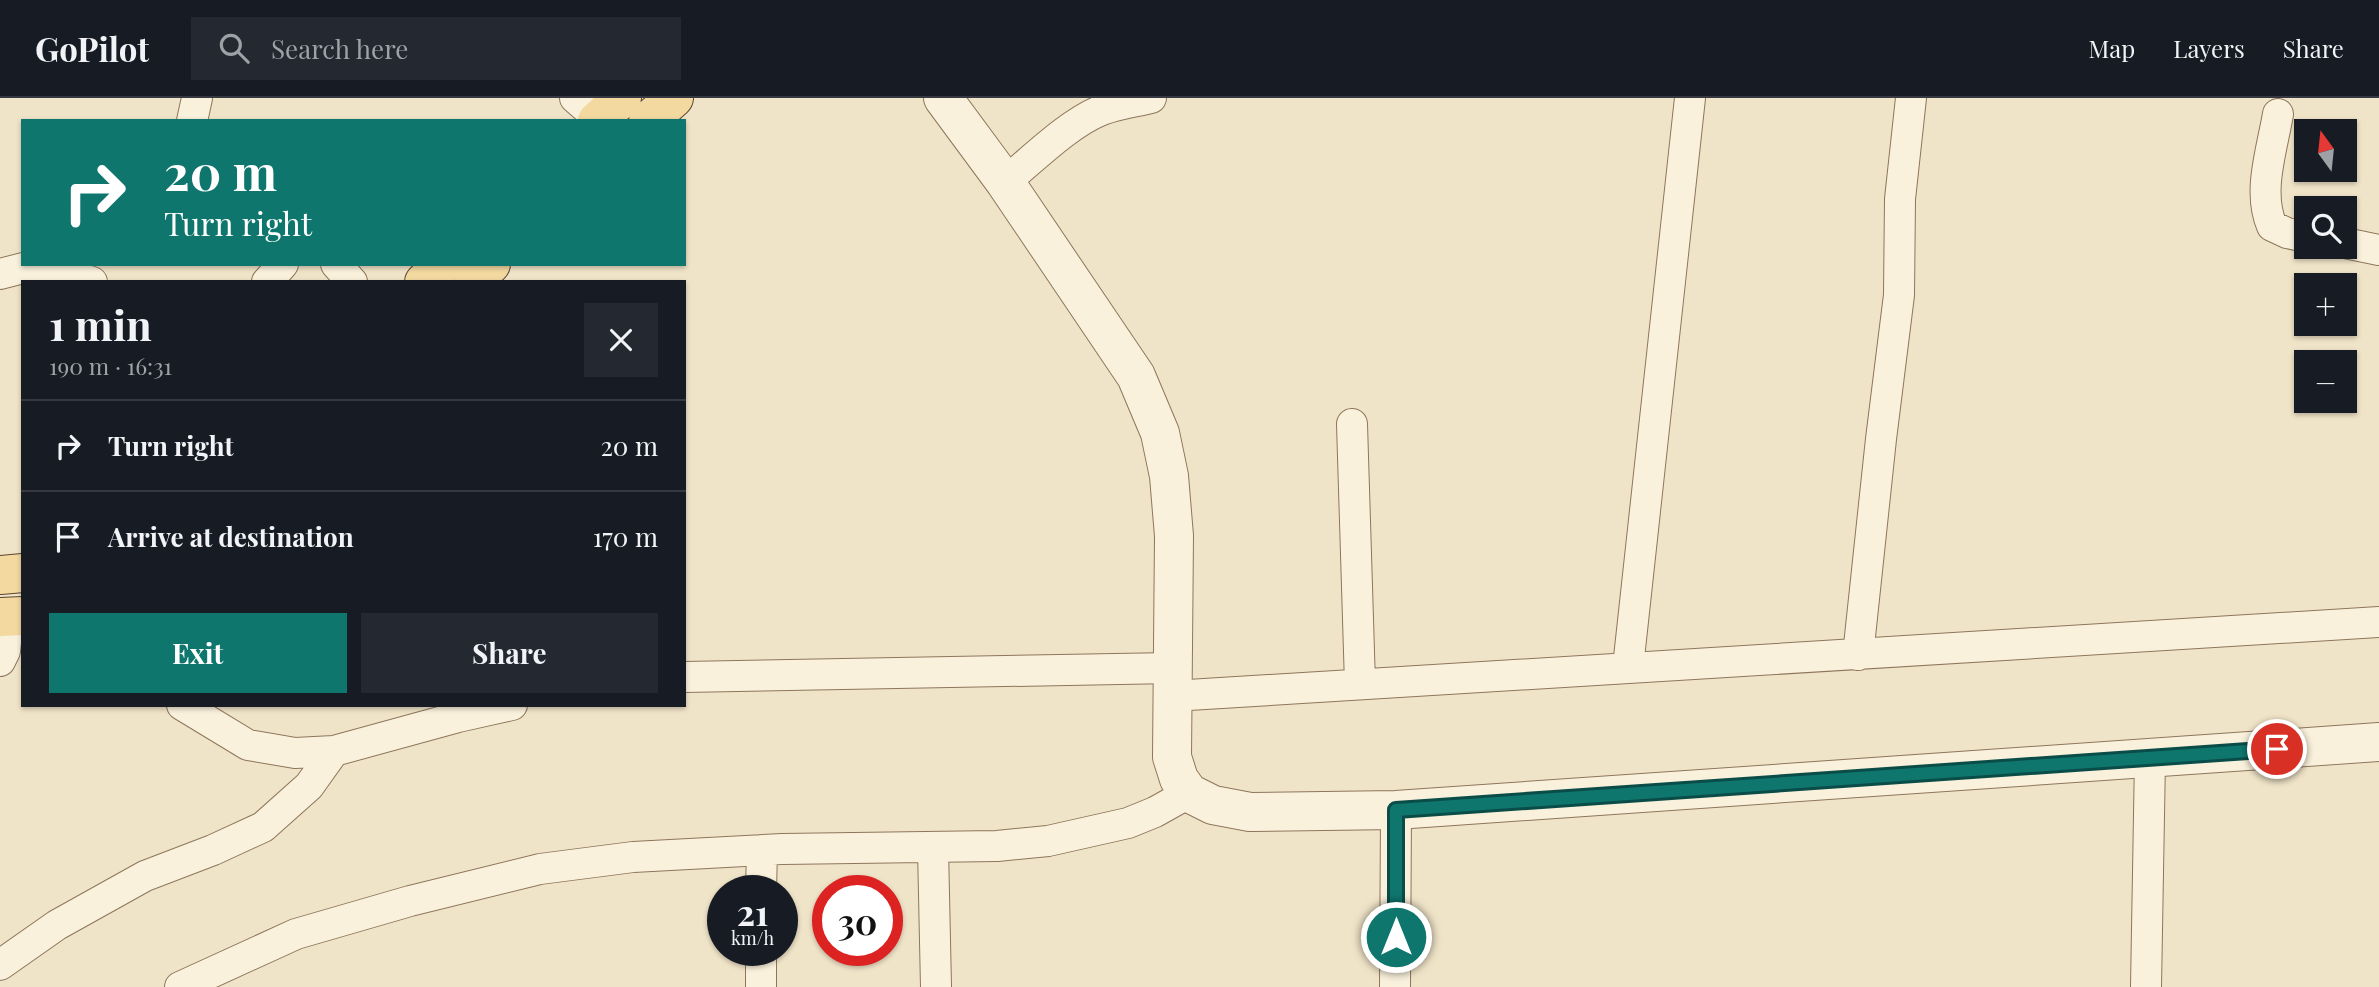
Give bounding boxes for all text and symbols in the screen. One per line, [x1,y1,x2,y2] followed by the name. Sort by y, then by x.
[191,17,681,80] search box
[35,26,149,70] text: GoPilot
[215,29,253,67] icon: search
[271,31,408,66] text: Search here
[2089,32,2135,64] text: Map
[2173,32,2245,64] text: Layers
[2283,32,2344,64] text: Share
[2294,119,2357,182] north arrow
[2294,119,2357,413] map controls
[164,138,277,203] text: 20 m
[49,147,140,238] icon: right
[2294,196,2357,259] button: search
[164,201,312,244] text: Turn right
[2294,273,2357,336] button: +
[49,296,152,352] text: 1 min
[584,303,658,377] button: close
[49,350,172,381] text: 190 m · 16:31
[2294,350,2357,413] button: −
[49,427,87,465] icon: right
[108,428,234,463] text: Turn right
[600,428,658,463] text: 20 m
[49,518,87,556] icon: arrive
[108,519,354,554] text: Arrive at destination
[593,519,658,554] text: 170 m
[49,613,347,693] button: Exit
[361,613,658,693] button: Share
[2247,719,2307,779] pin
[2258,730,2296,768] icon: arrive
[812,875,903,966] speed limit sign: 30
[737,888,768,935] text: 21
[1359,900,1433,974] position arrow
[731,926,774,950] text: km/h

